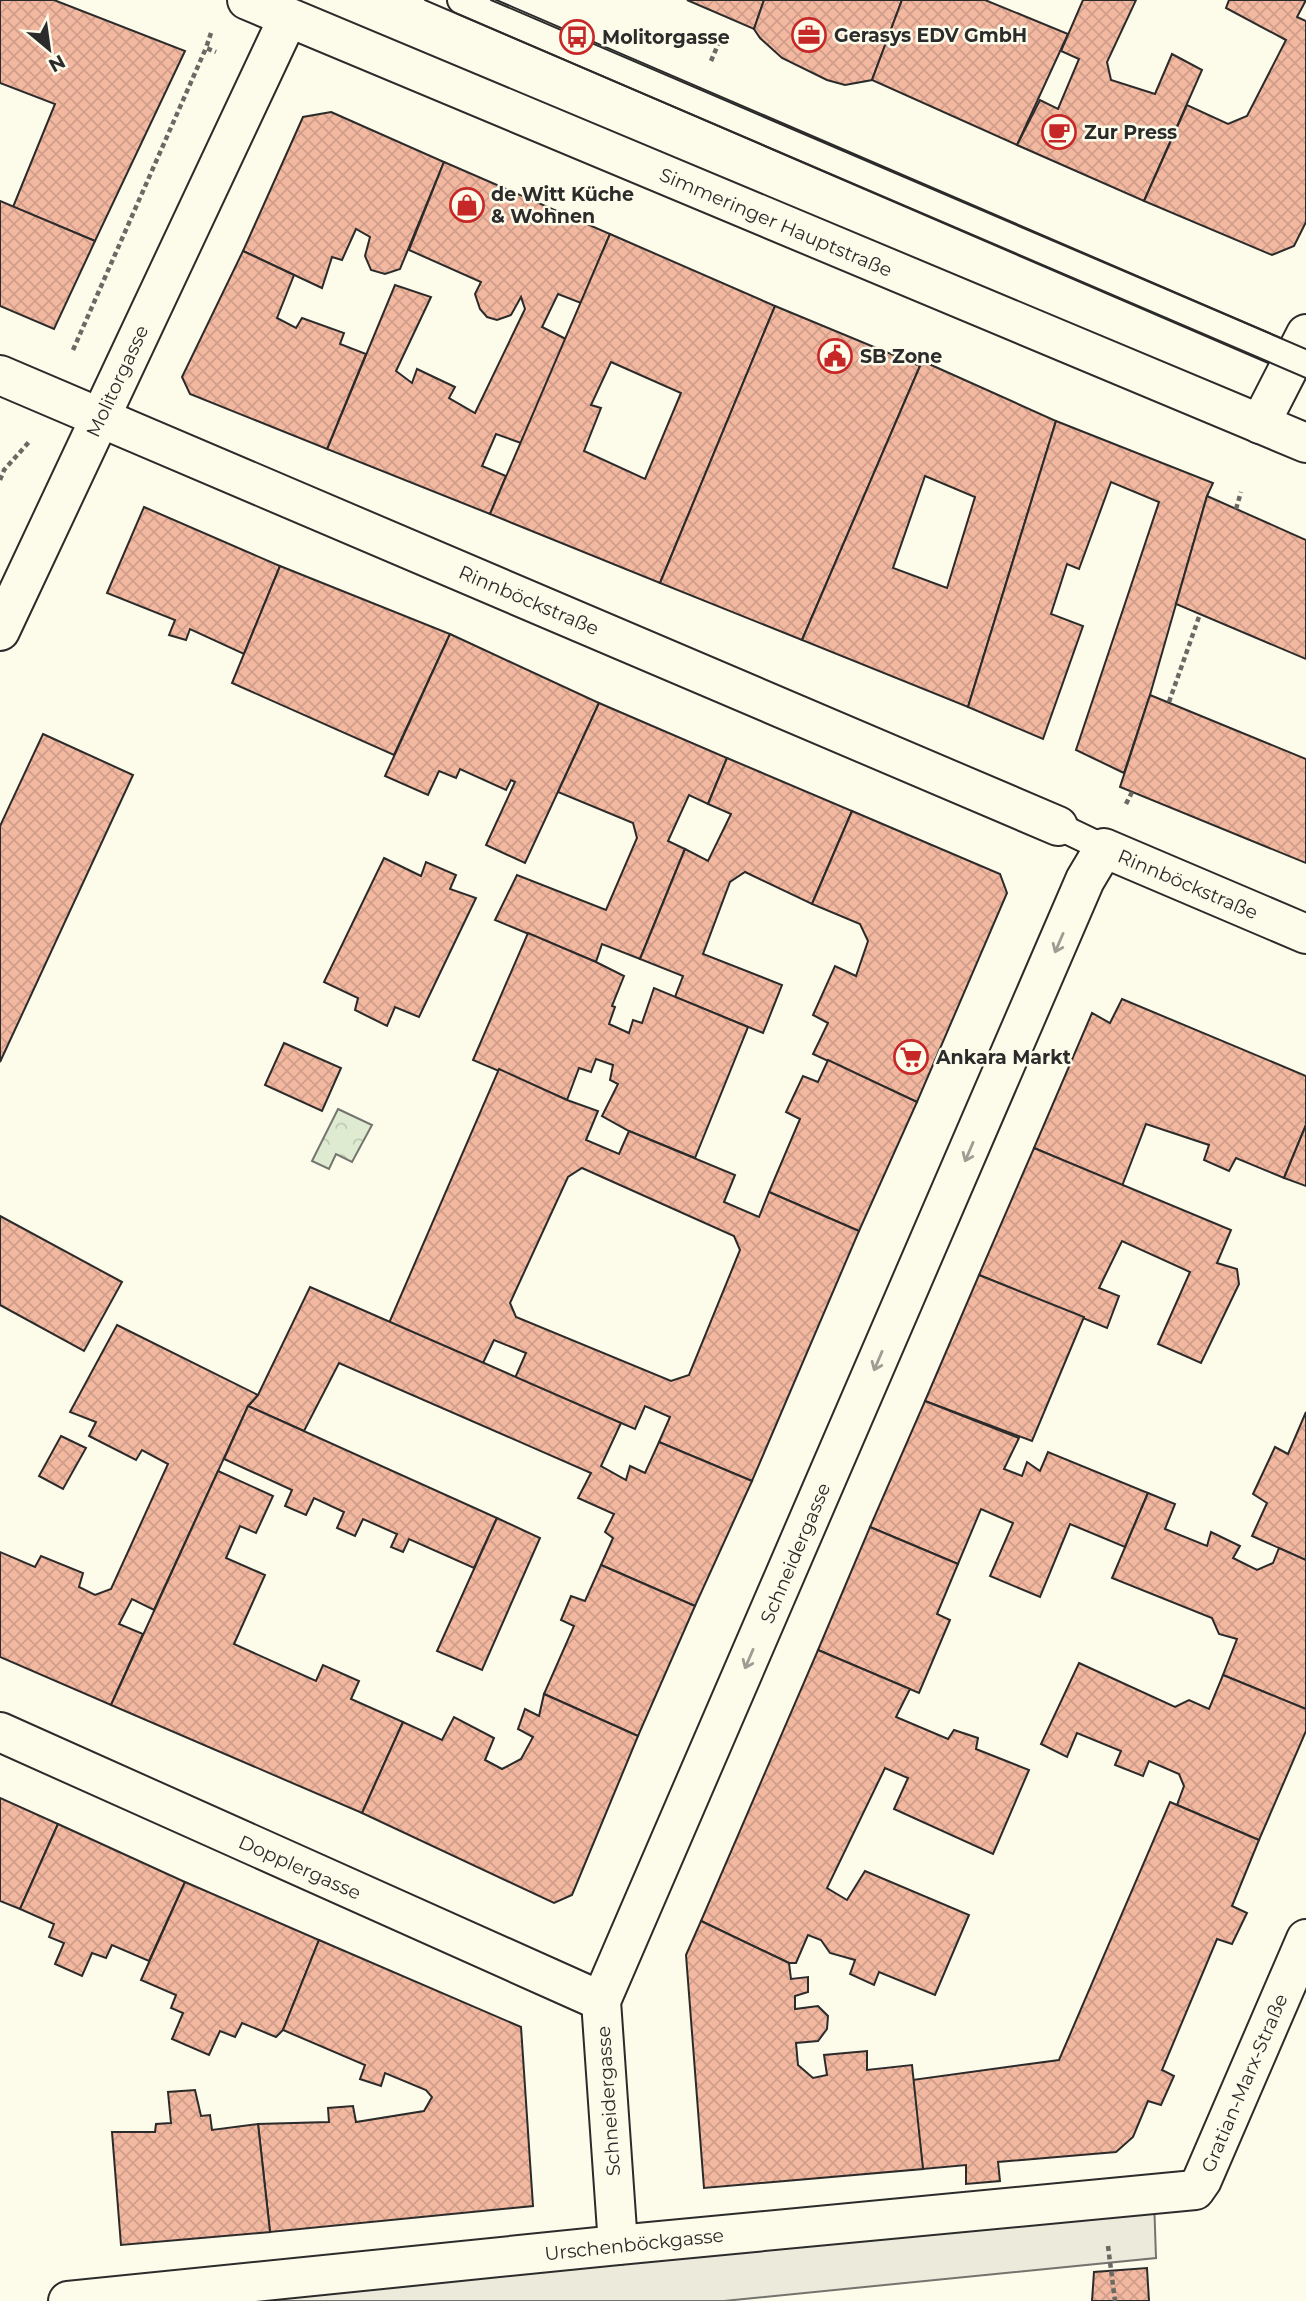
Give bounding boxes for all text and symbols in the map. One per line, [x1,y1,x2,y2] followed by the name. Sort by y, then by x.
[14,14,84,84] north arrow
[790,16,828,54] office icon: Gerasys EDV GmbH
[558,18,596,56] bus stop icon: Molitorgasse
[834,24,1027,47] place label: Gerasys EDV GmbH
[602,26,730,49] place label: Molitorgasse
[45,50,69,77] text: N
[1040,113,1078,151] cafe icon: Zur Press
[1084,121,1177,144] place label: Zur Press
[656,163,896,282] street label: Simmeringer Hauptstraße
[491,183,634,228] place label: de Witt Küche & Wohnen
[448,186,486,224] shop icon: de Witt Küche & Wohnen
[81,322,153,441] street label: Molitorgasse
[816,337,854,375] public building icon: SB Zone
[860,345,942,368] place label: SB Zone
[455,561,602,640] street label: Rinnböckstraße
[1114,845,1261,924] street label: Rinnböckstraße
[1052,932,1065,953] one-way arrow
[892,1038,930,1076] supermarket icon: Ankara Markt
[935,1046,1071,1069] place label: Ankara Markt
[961,1141,974,1162] one-way arrow
[871,1349,884,1371] one-way arrow
[755,1479,835,1627] street label: Schneidergasse
[742,1648,755,1670] one-way arrow
[235,1830,365,1905] street label: Dopplergasse
[1196,1990,1293,2176] street label: Gratian-Marx-Straße
[592,2025,625,2177] street label: Schneidergasse
[543,2224,725,2265] street label: Urschenböckgasse

